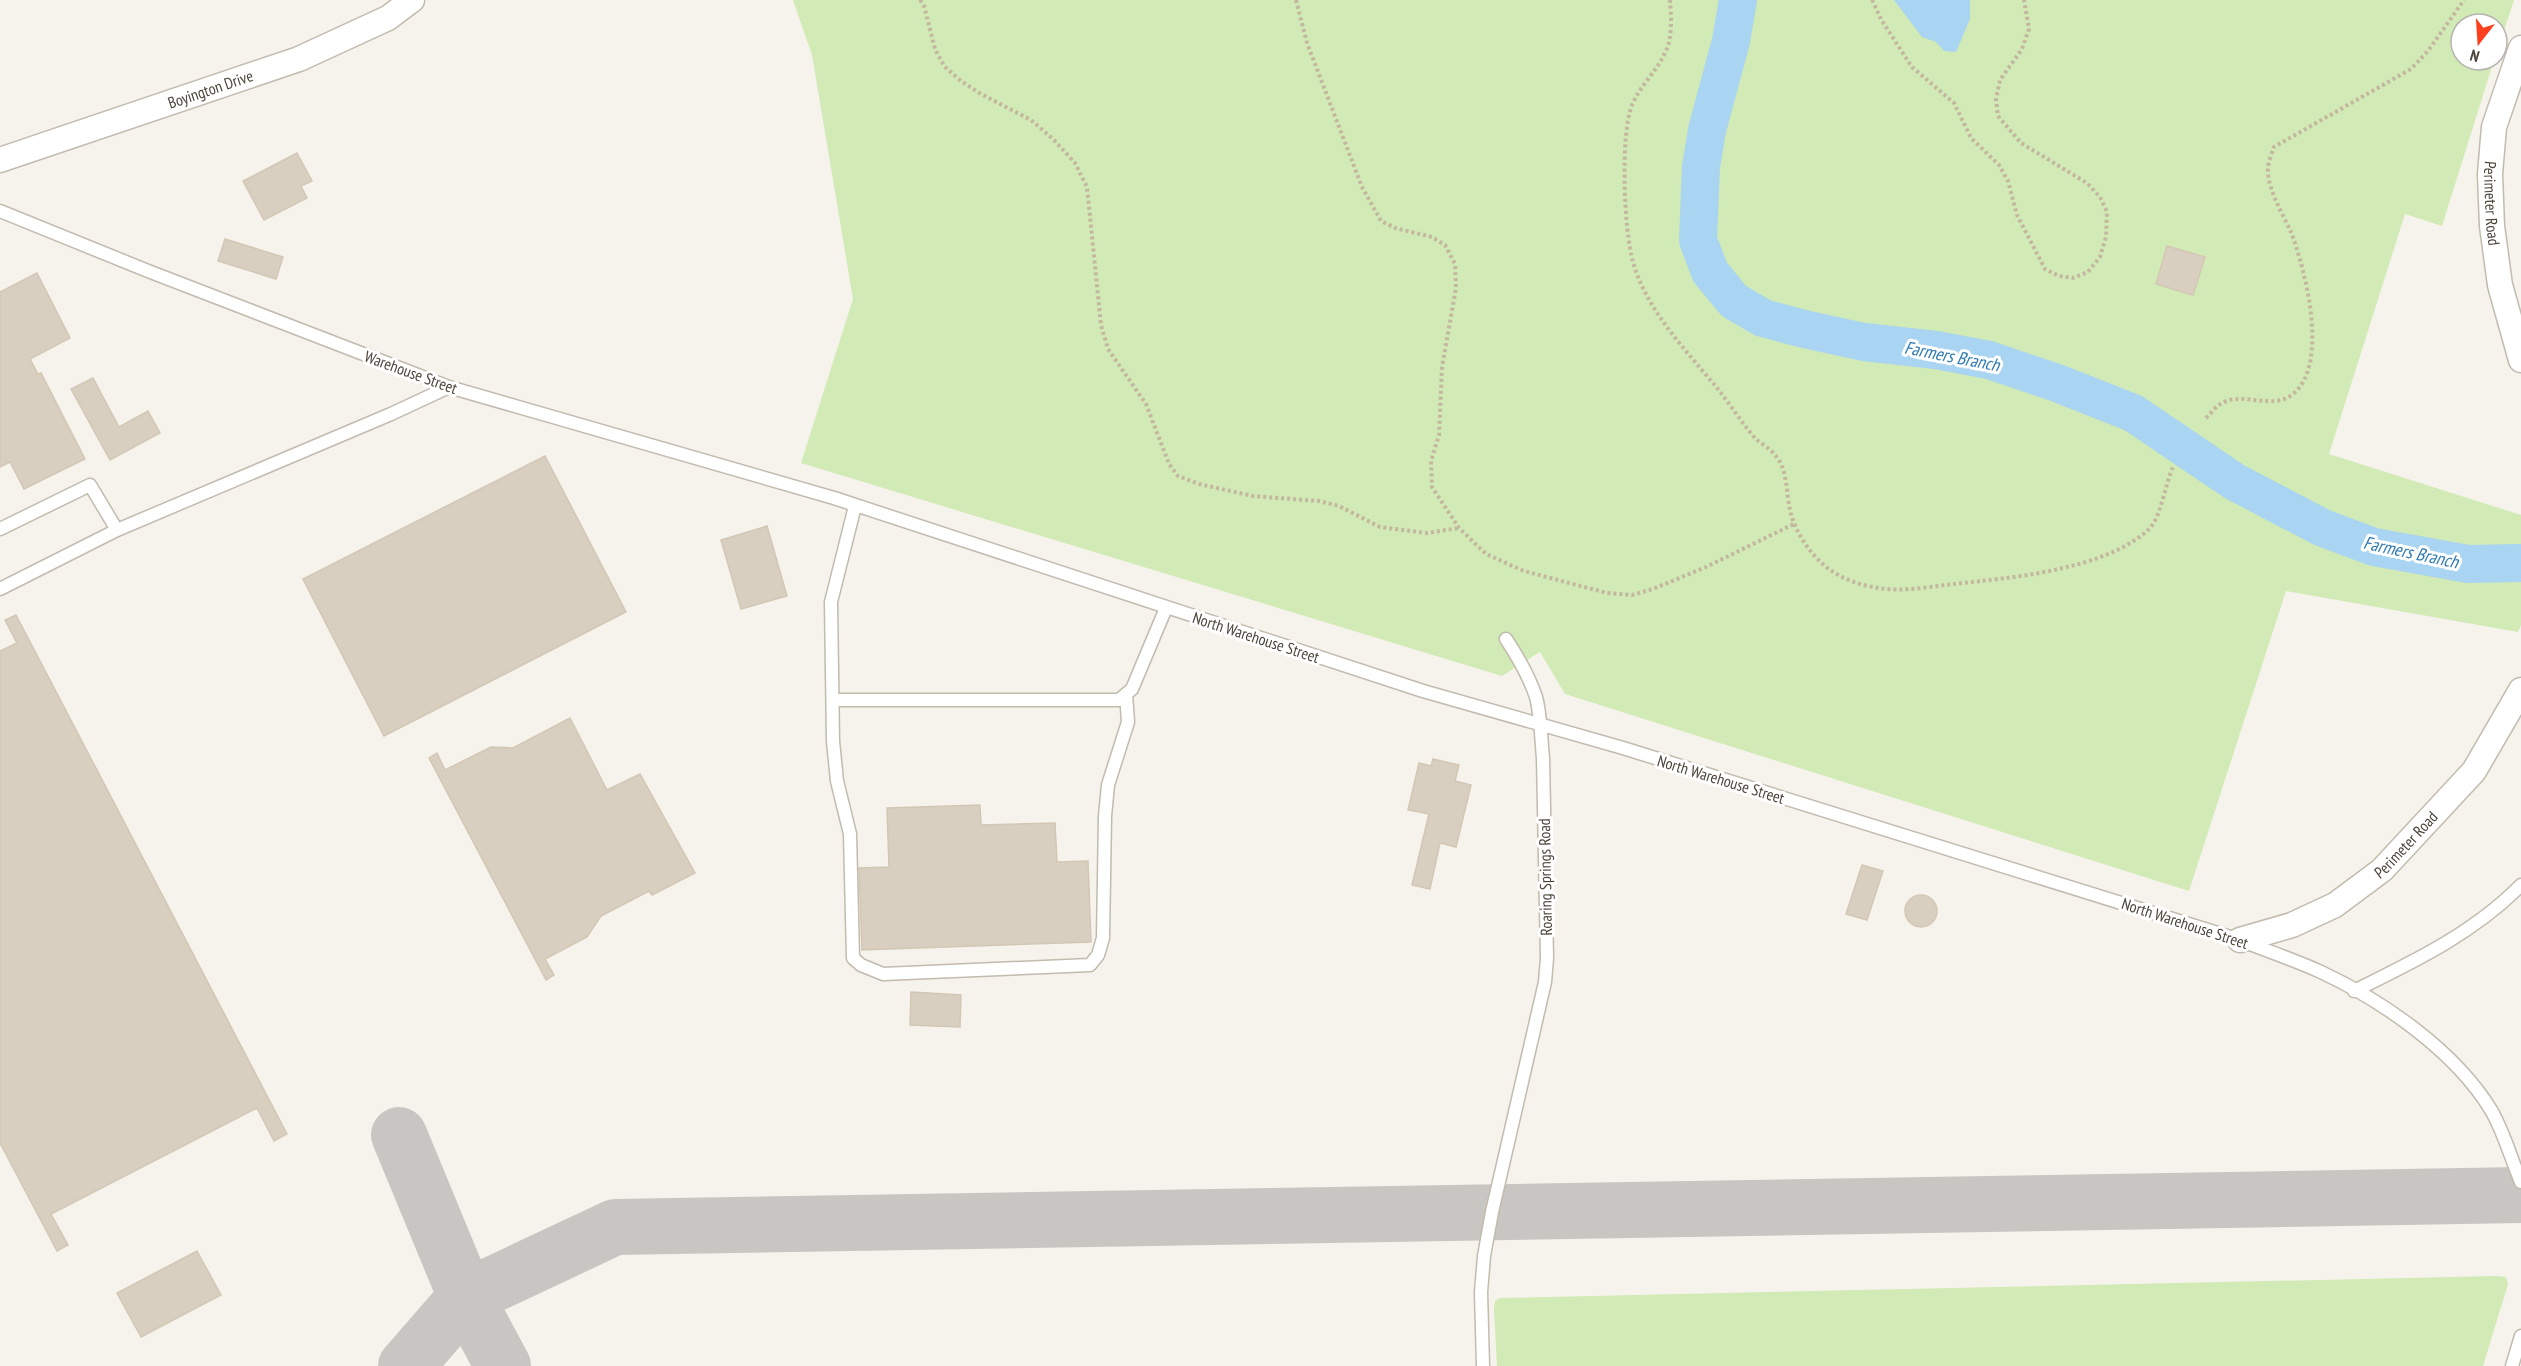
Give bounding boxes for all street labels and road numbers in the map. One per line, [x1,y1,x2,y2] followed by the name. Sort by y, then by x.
[165,65,255,113] street label: Boyington Drive
[2480,160,2505,247] street label: Perimeter Road
[362,346,461,398] street label: Warehouse Street
[1190,607,1322,667] street label: North Warehouse Street
[1655,750,1788,808] street label: North Warehouse Street
[2370,807,2442,882] street label: Perimeter Road
[1534,818,1556,936] street label: Roaring Springs Road
[2119,893,2251,953] street label: North Warehouse Street

